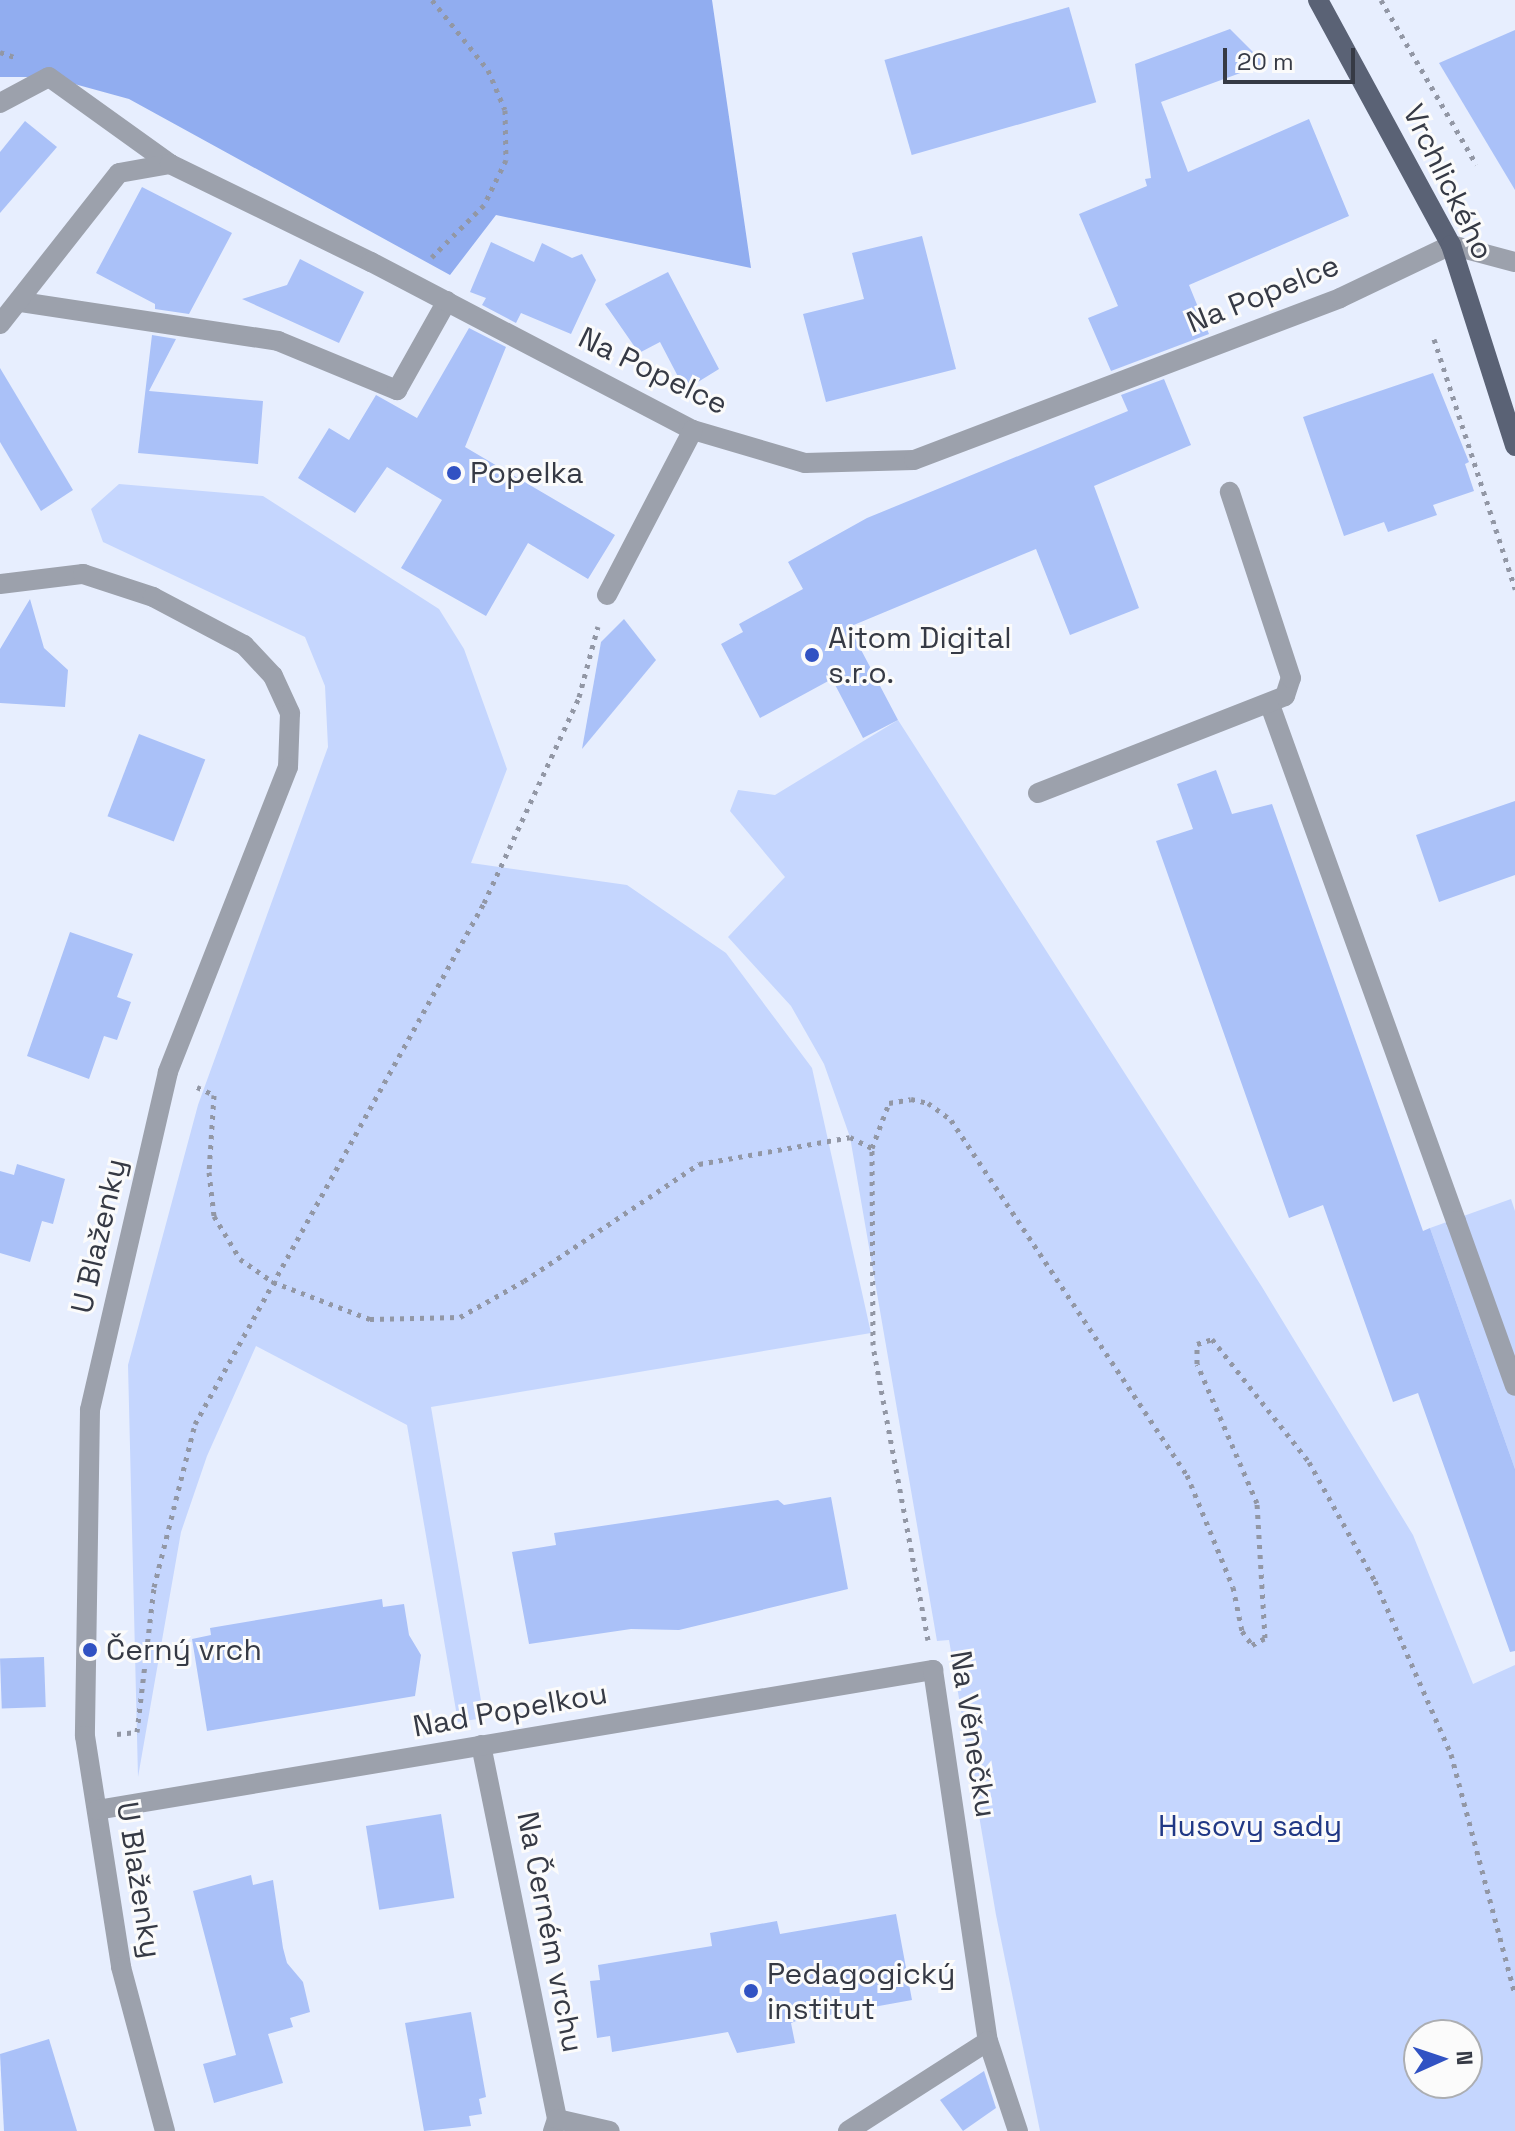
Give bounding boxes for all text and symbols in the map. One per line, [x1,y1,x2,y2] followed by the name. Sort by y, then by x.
[1227,32,1359,82] scale bar
[1237,46,1294,77] text: 20 m
[1395,99,1501,265] street label: Vrchlického
[1182,247,1344,341] street label: Na Popelce
[573,320,733,422] street label: Na Popelce
[470,455,584,491] place label: Popelka
[445,464,463,482] marker: Popelka
[828,620,1012,690] place label: Aitom Digital s.r.o.
[803,646,821,664] marker: Aitom Digital s.r.o.
[64,1155,134,1317] street label: U Blaženky
[106,1632,262,1668] place label: Černý vrch
[81,1641,99,1659] marker: Černý vrch
[942,1648,1004,1820] street label: Na Věnečku
[410,1675,610,1745] street label: Nad Popelkou
[109,1799,169,1961] street label: U Blaženky
[1158,1808,1342,1844] park label: Husovy sady
[509,1809,591,2055] street label: Na Černém vrchu
[767,1956,955,2026] place label: Pedagogický institut
[742,1982,760,2000] marker: Pedagogický institut
[1403,2019,1483,2099] north arrow
[1451,2050,1479,2066] text: N

